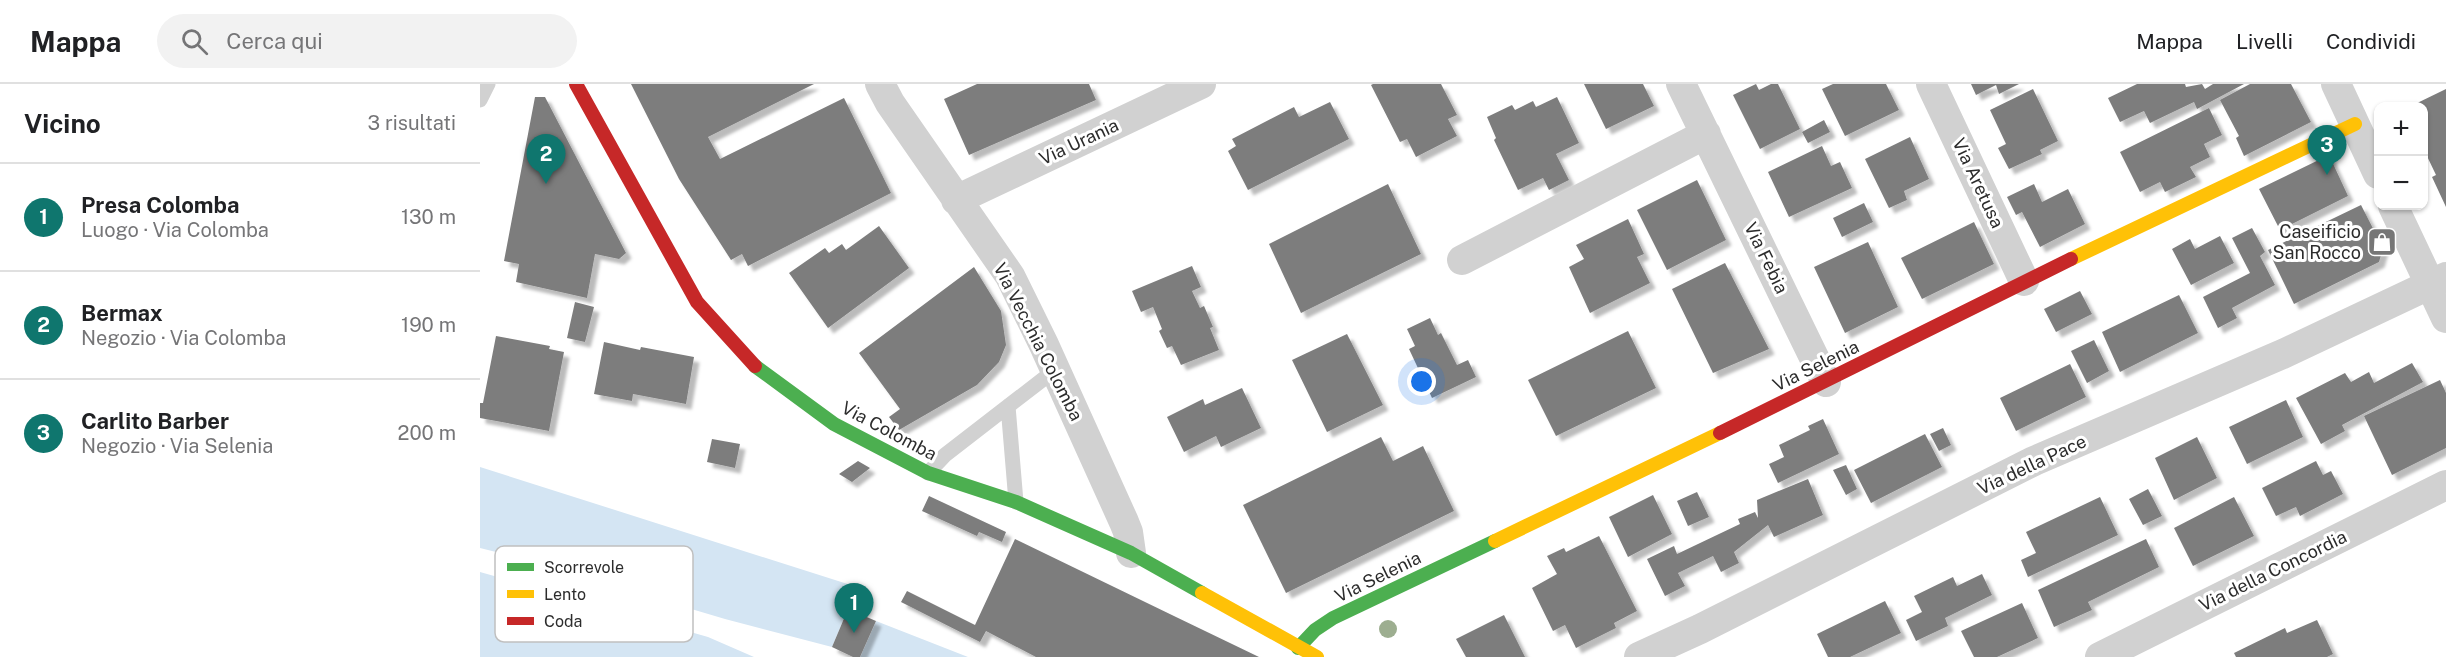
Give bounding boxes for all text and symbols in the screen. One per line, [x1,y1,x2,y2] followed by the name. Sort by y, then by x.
[157,14,577,68] search box
[30,25,121,58] text: Mappa
[178,25,211,58] icon: search
[226,28,323,54] text: Cerca qui
[2136,29,2203,54] text: Mappa
[2236,29,2293,54] text: Livelli
[2326,29,2416,54] text: Condividi
[2374,102,2428,210] map controls
[2374,102,2428,156] button: +
[24,108,101,139] text: Vicino
[368,111,456,135] text: 3 risultati
[1036,114,1122,169] street label: Via Urania
[2308,126,2346,175] pin: 3
[1948,134,2008,231] street label: Via Aretusa
[526,135,566,184] pin: 2
[2374,156,2428,210] button: −
[81,192,239,218] text: Presa Colomba
[39,205,48,229] text: 1
[401,205,456,229] text: 130 m
[81,218,269,242] text: Luogo · Via Colomba
[1740,219,1793,297] street label: Via Febia
[2273,221,2361,263] place label: Caseificio San Rocco
[2366,226,2398,258] shop icon: Caseificio San Rocco
[990,259,1087,424] street label: Via Vecchia Colomba
[81,300,163,326] text: Bermax
[37,313,50,337] text: 2
[401,313,456,337] text: 190 m
[81,326,286,350] text: Negozio · Via Colomba
[1769,336,1862,395] street label: Via Selenia
[1407,367,1436,396] your location
[838,397,940,464] street label: Via Colomba
[81,408,229,434] text: Carlito Barber
[37,421,50,445] text: 3
[398,421,456,445] text: 200 m
[1974,430,2090,499] street label: Via della Pace
[81,434,273,458] text: Negozio · Via Selenia
[2196,526,2350,615] street label: Via della Concordia
[495,546,693,642] legend
[1331,547,1424,606] street label: Via Selenia
[544,558,624,577] text: Scorrevole
[834,584,874,633] pin: 1
[544,585,586,604] text: Lento
[544,612,582,631] text: Coda

